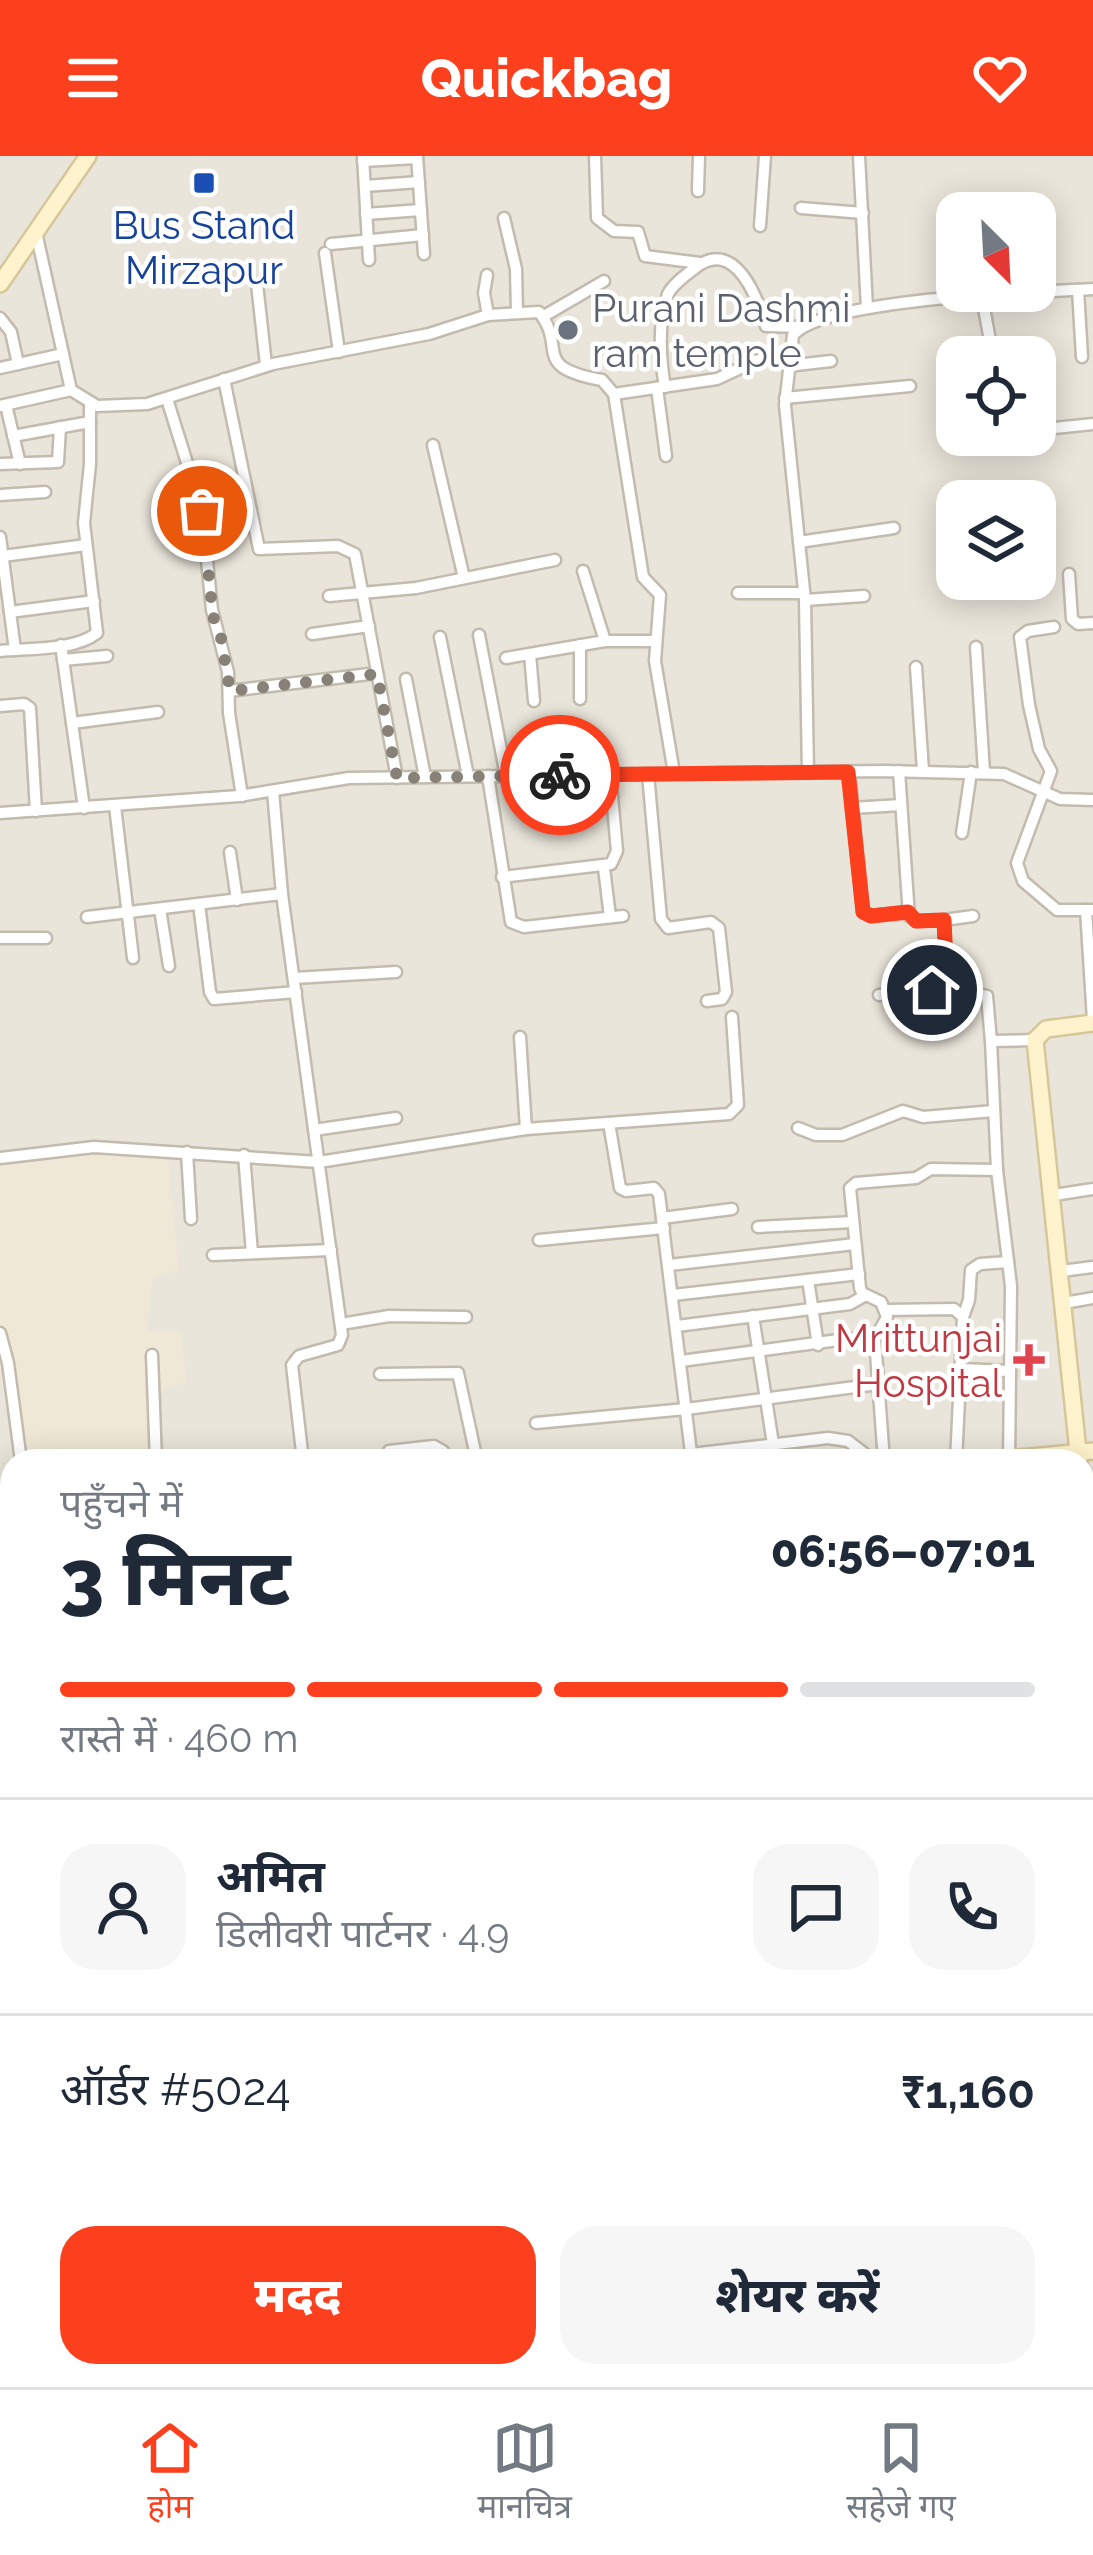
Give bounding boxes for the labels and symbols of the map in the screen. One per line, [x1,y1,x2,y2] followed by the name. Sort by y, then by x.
[191,170,217,196] marker: Bus Stand Mirzapur
[936,192,1056,312] north arrow
[113,202,295,293] place label: Bus Stand Mirzapur
[592,285,850,376] place label: Purani Dashmi ram temple
[555,317,581,343] marker: Purani Dashmi ram temple
[151,460,253,562] pin
[500,715,620,835] courier
[881,939,983,1041] pin
[835,1315,1002,1406] place label: Mrittunjai Hospital
[1013,1344,1045,1376] marker: Mrittunjai Hospital

